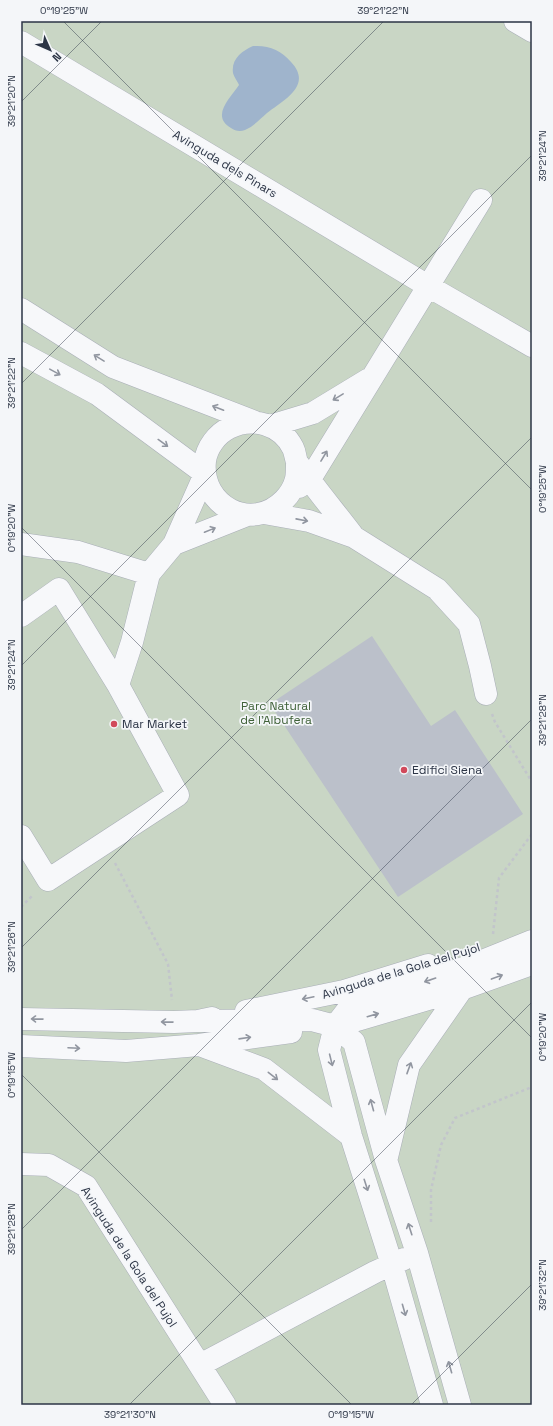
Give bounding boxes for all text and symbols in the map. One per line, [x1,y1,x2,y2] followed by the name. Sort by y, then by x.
[40,4,88,17] text: 0°19'25"W
[357,4,409,17] text: 39°21'22"N
[30,30,70,70] north arrow
[50,50,65,65] text: N
[5,75,18,127] text: 39°21'20"N
[170,126,280,202] street label: Avinguda dels Pinars
[536,130,549,182] text: 39°21'24"N
[94,354,105,362] one-way arrow
[5,357,18,409] text: 39°21'22"N
[49,368,61,376] one-way arrow
[332,394,344,402] one-way arrow
[213,403,225,411] one-way arrow
[158,439,169,447] one-way arrow
[321,450,329,462] one-way arrow
[536,465,549,513] text: 0°19'25"W
[5,504,18,552] text: 0°19'20"W
[295,516,308,524] one-way arrow
[204,525,216,533] one-way arrow
[5,639,18,691] text: 39°21'24"N
[536,694,549,746] text: 39°21'28"N
[240,698,312,728] park label: Parc Natural de l'Albufera
[122,716,187,732] place label: Mar Market
[109,719,119,729] marker: Mar Market
[412,762,482,778] place label: Edifici Siena
[399,765,409,775] marker: Edifici Siena
[5,921,18,973] text: 39°21'26"N
[320,939,482,1003] street label: Avinguda de la Gola del Pujol
[490,972,502,980] one-way arrow
[425,976,437,984] one-way arrow
[302,995,315,1003] one-way arrow
[366,1011,379,1018] one-way arrow
[536,1013,549,1061] text: 0°19'20"W
[31,1015,44,1023] one-way arrow
[161,1018,174,1026] one-way arrow
[238,1034,251,1042] one-way arrow
[67,1045,80,1052] one-way arrow
[5,1052,18,1098] text: 0°19'15"W
[328,1053,336,1066] one-way arrow
[406,1062,414,1074] one-way arrow
[267,1072,278,1080] one-way arrow
[367,1099,375,1112] one-way arrow
[363,1179,370,1192] one-way arrow
[77,1184,181,1330] street label: Avinguda de la Gola del Pujol
[5,1203,18,1255] text: 39°21'28"N
[405,1224,413,1236] one-way arrow
[536,1259,549,1311] text: 39°21'32"N
[401,1303,409,1316] one-way arrow
[445,1361,453,1374] one-way arrow
[104,1408,156,1421] text: 39°21'30"N
[328,1408,374,1421] text: 0°19'15"W

